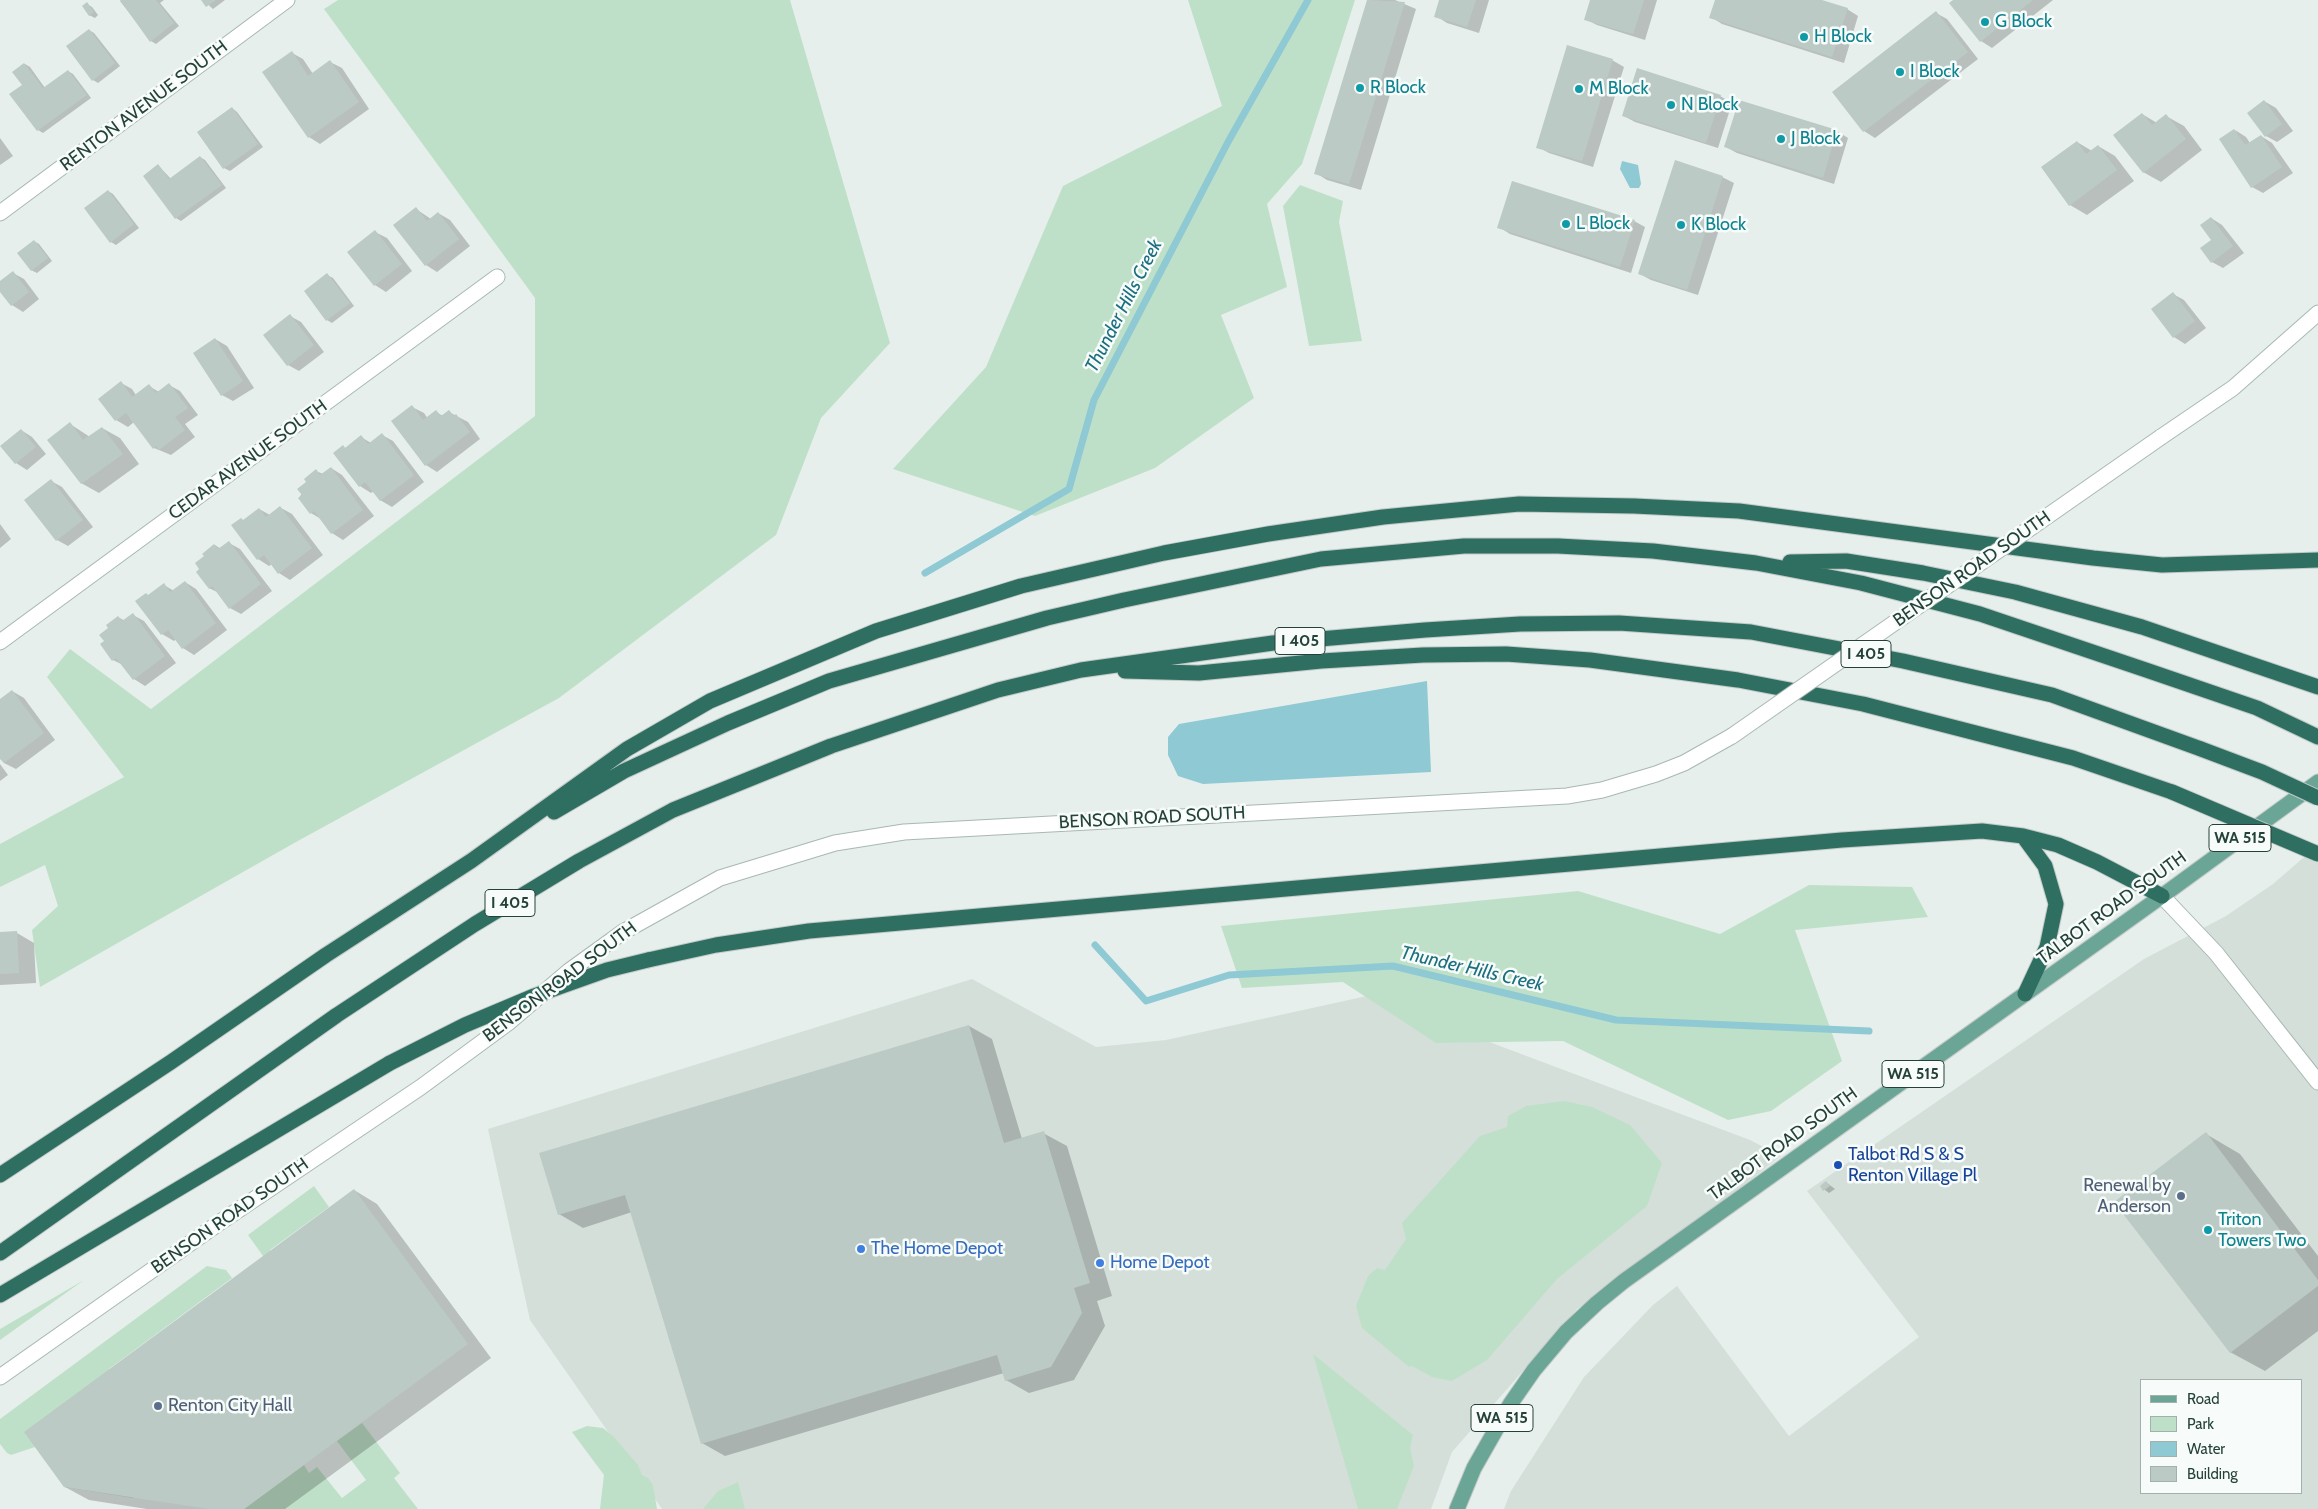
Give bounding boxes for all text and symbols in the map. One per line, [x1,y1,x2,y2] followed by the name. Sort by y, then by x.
[1995,11,2052,33] place label: G Block
[1979,16,1991,28] marker: G Block
[1814,26,1872,48] place label: H Block
[1798,31,1810,43] marker: H Block
[56,36,232,176] street label: RENTON AVENUE SOUTH
[1910,61,1960,83] place label: I Block
[1894,66,1906,78] marker: I Block
[1370,77,1426,99] place label: R Block
[1589,78,1649,100] place label: M Block
[1354,82,1366,94] marker: R Block
[1573,83,1585,95] marker: M Block
[1681,94,1739,116] place label: N Block
[1665,99,1677,111] marker: N Block
[1791,128,1841,150] place label: J Block
[1775,133,1787,145] marker: J Block
[1576,213,1630,235] place label: L Block
[1691,214,1746,236] place label: K Block
[1560,218,1572,230] marker: L Block
[1675,219,1687,231] marker: K Block
[1081,236,1167,376] water label: Thunder Hills Creek
[165,395,331,525] street label: CEDAR AVENUE SOUTH
[1889,507,2055,631] street label: BENSON ROAD SOUTH
[1275,627,1325,654] road number: I 405
[1841,641,1891,668] road number: I 405
[1058,802,1246,834] street label: BENSON ROAD SOUTH
[2209,824,2271,851] road number: WA 515
[2033,847,2191,969] street label: TALBOT ROAD SOUTH
[485,890,535,916] road number: I 405
[479,917,641,1047] street label: BENSON ROAD SOUTH
[1398,941,1546,997] water label: Thunder Hills Creek
[1882,1060,1944,1088] road number: WA 515
[1704,1083,1862,1205] street label: TALBOT ROAD SOUTH
[1848,1144,1977,1186] place label: Talbot Rd S & S Renton Village Pl
[147,1154,313,1278] street label: BENSON ROAD SOUTH
[1832,1159,1844,1171] marker: Talbot Rd S & S Renton Village Pl
[2083,1175,2171,1218] place label: Renewal by Anderson
[2175,1190,2187,1202] marker: Renewal by Anderson
[2218,1209,2306,1252] place label: Triton Towers Two
[2202,1224,2214,1236] marker: Triton Towers Two
[871,1238,1003,1260] place label: The Home Depot
[855,1243,867,1255] marker: The Home Depot
[1110,1252,1209,1274] place label: Home Depot
[1094,1257,1106,1269] marker: Home Depot
[2140,1379,2303,1494] legend
[2187,1390,2220,1408] text: Road
[168,1395,292,1417] place label: Renton City Hall
[152,1400,164,1412] marker: Renton City Hall
[1471,1405,1533,1432] road number: WA 515
[2187,1415,2214,1433] text: Park
[2187,1440,2225,1458] text: Water
[2187,1465,2238,1483] text: Building

